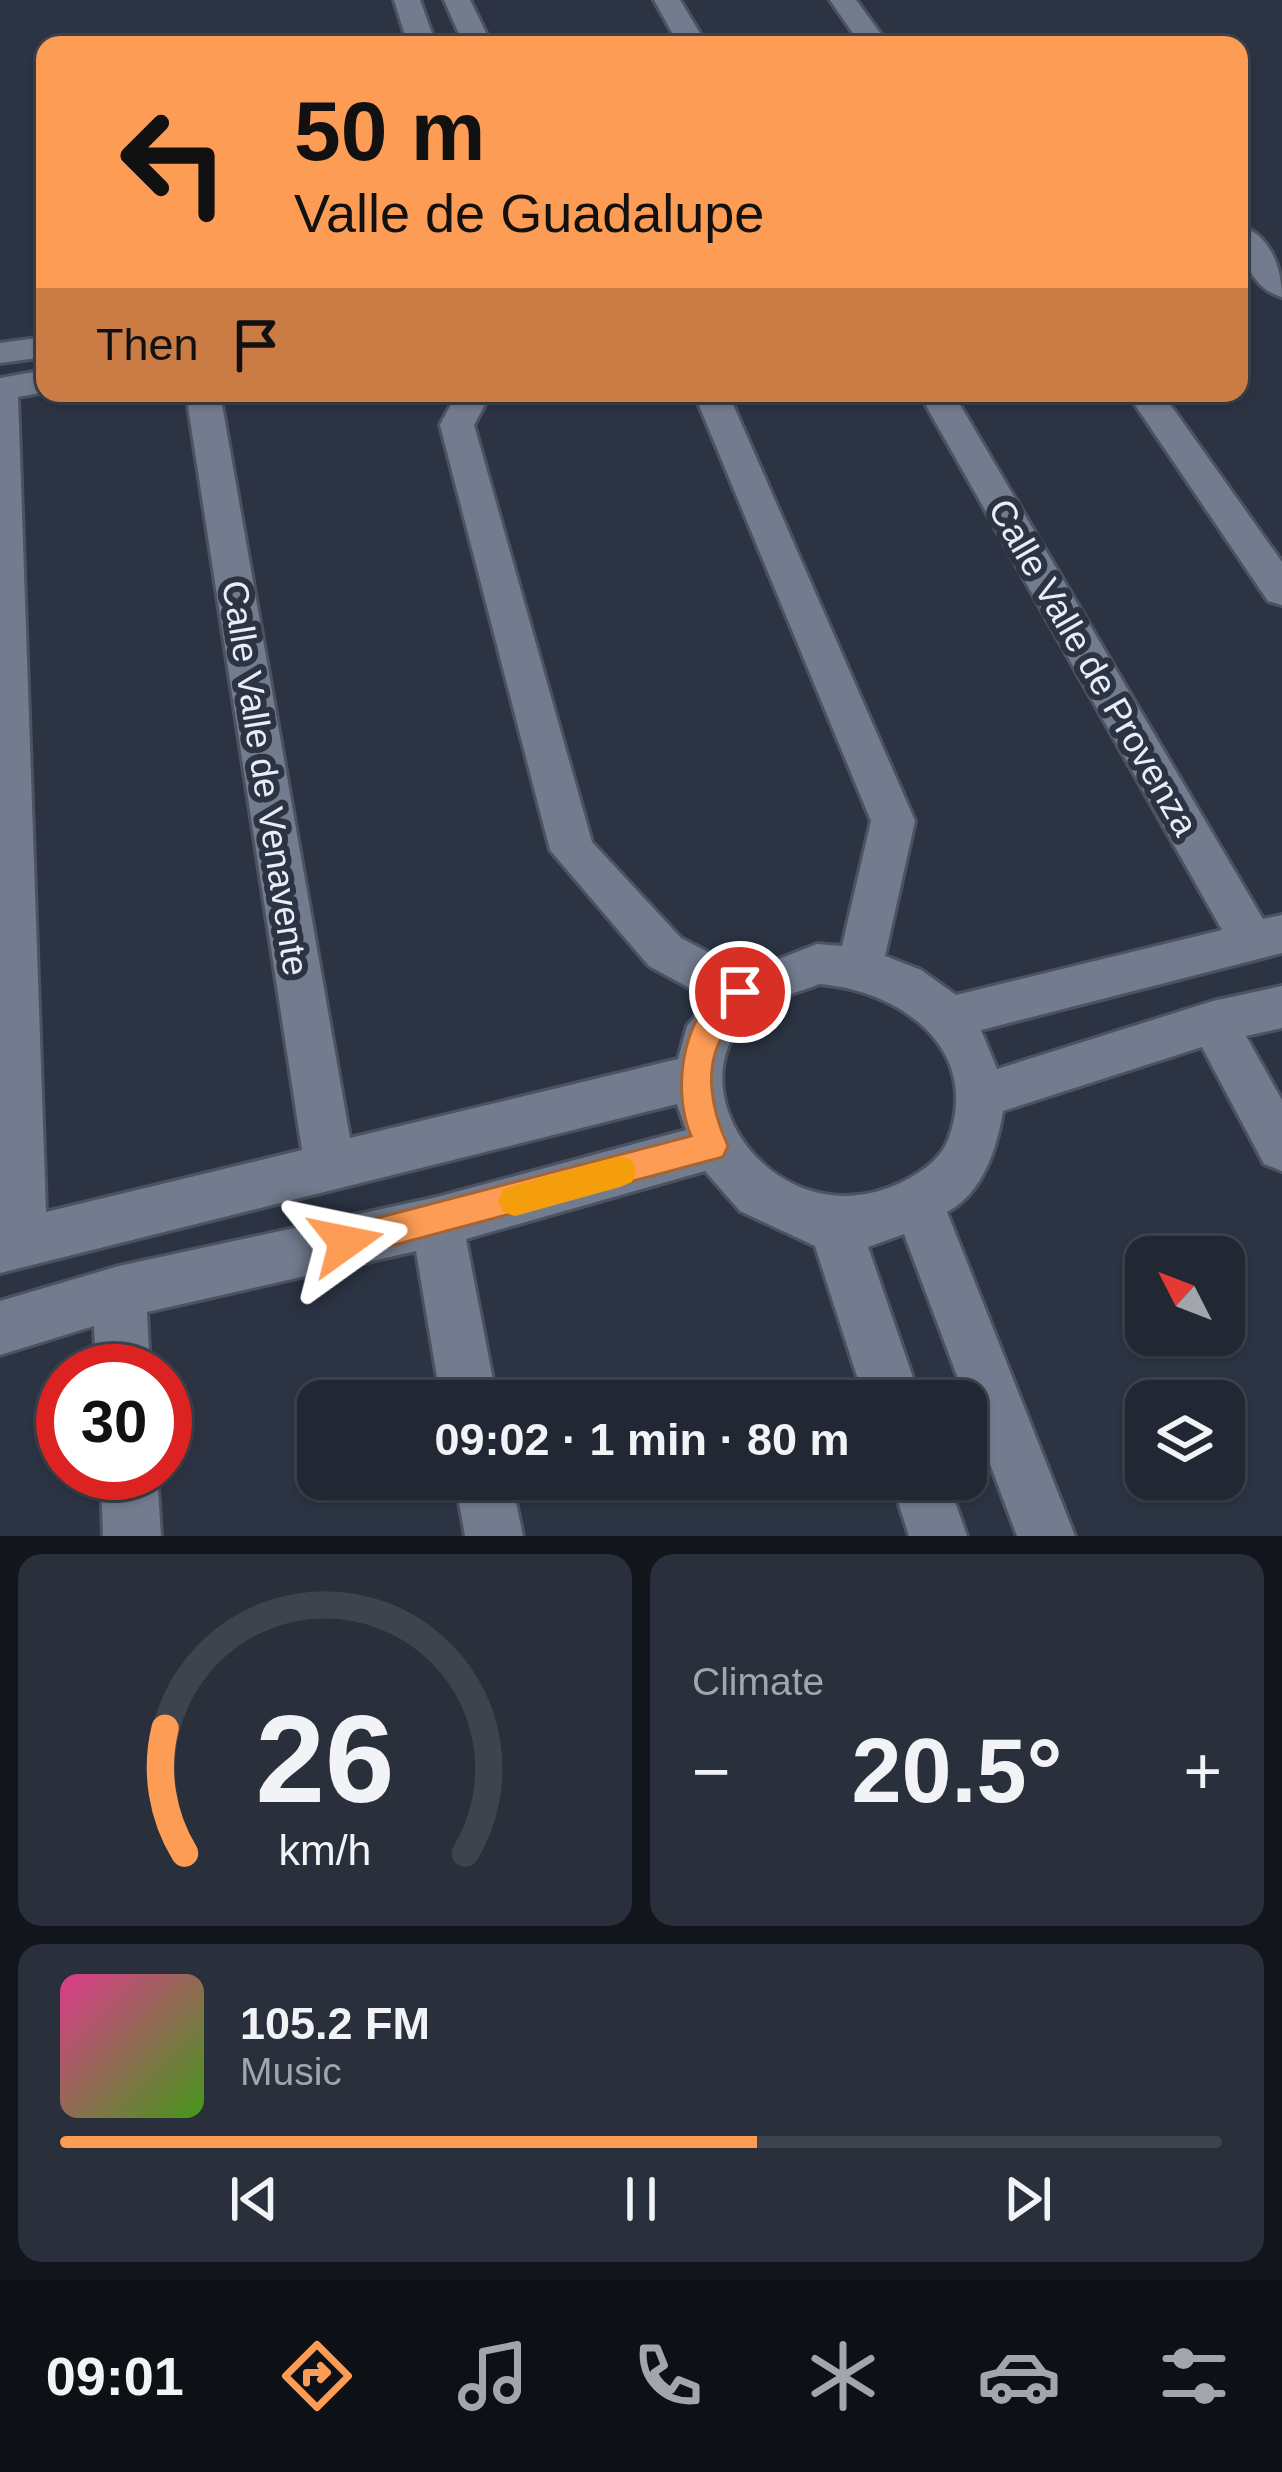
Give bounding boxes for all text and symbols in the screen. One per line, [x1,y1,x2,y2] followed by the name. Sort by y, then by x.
[96,84,252,240] icon: left
[294,84,485,178] text: 50 m
[294,183,764,243] text: Valle de Guadalupe
[223,312,289,378] icon: arrive
[96,319,199,370] text: Then
[980,492,1207,844] street label: Calle Valle de Provenza
[214,578,317,979] street label: Calle Valle de Venavente
[689,941,791,1043] pin
[707,959,773,1025] icon: arrive
[283,1179,409,1305] position arrow
[1125,1236,1245,1356] north arrow
[1125,1236,1245,1500] map controls
[36,1344,192,1500] speed limit sign: 30
[1125,1380,1245,1500] button: layers
[434,1414,850,1465] text: 09:02 · 1 min · 80 m
[692,1660,824,1703] text: Climate
[256,1689,394,1828] text: 26
[851,1721,1063,1821] text: 20.5°
[692,1734,731,1808] text: −
[1183,1734,1222,1808] text: +
[279,1826,371,1874] text: km/h
[240,1998,430,2049] text: 105.2 FM
[240,2050,342,2093] text: Music
[221,2166,287,2232] icon: previous
[608,2166,674,2232] icon: pause
[995,2166,1061,2232] icon: next
[275,2334,359,2418] icon: directions
[451,2334,535,2418] icon: music
[626,2334,710,2418] icon: phone
[801,2334,885,2418] icon: climate
[977,2334,1061,2418] icon: car
[1152,2334,1236,2418] icon: filters
[46,2346,184,2406] text: 09:01

